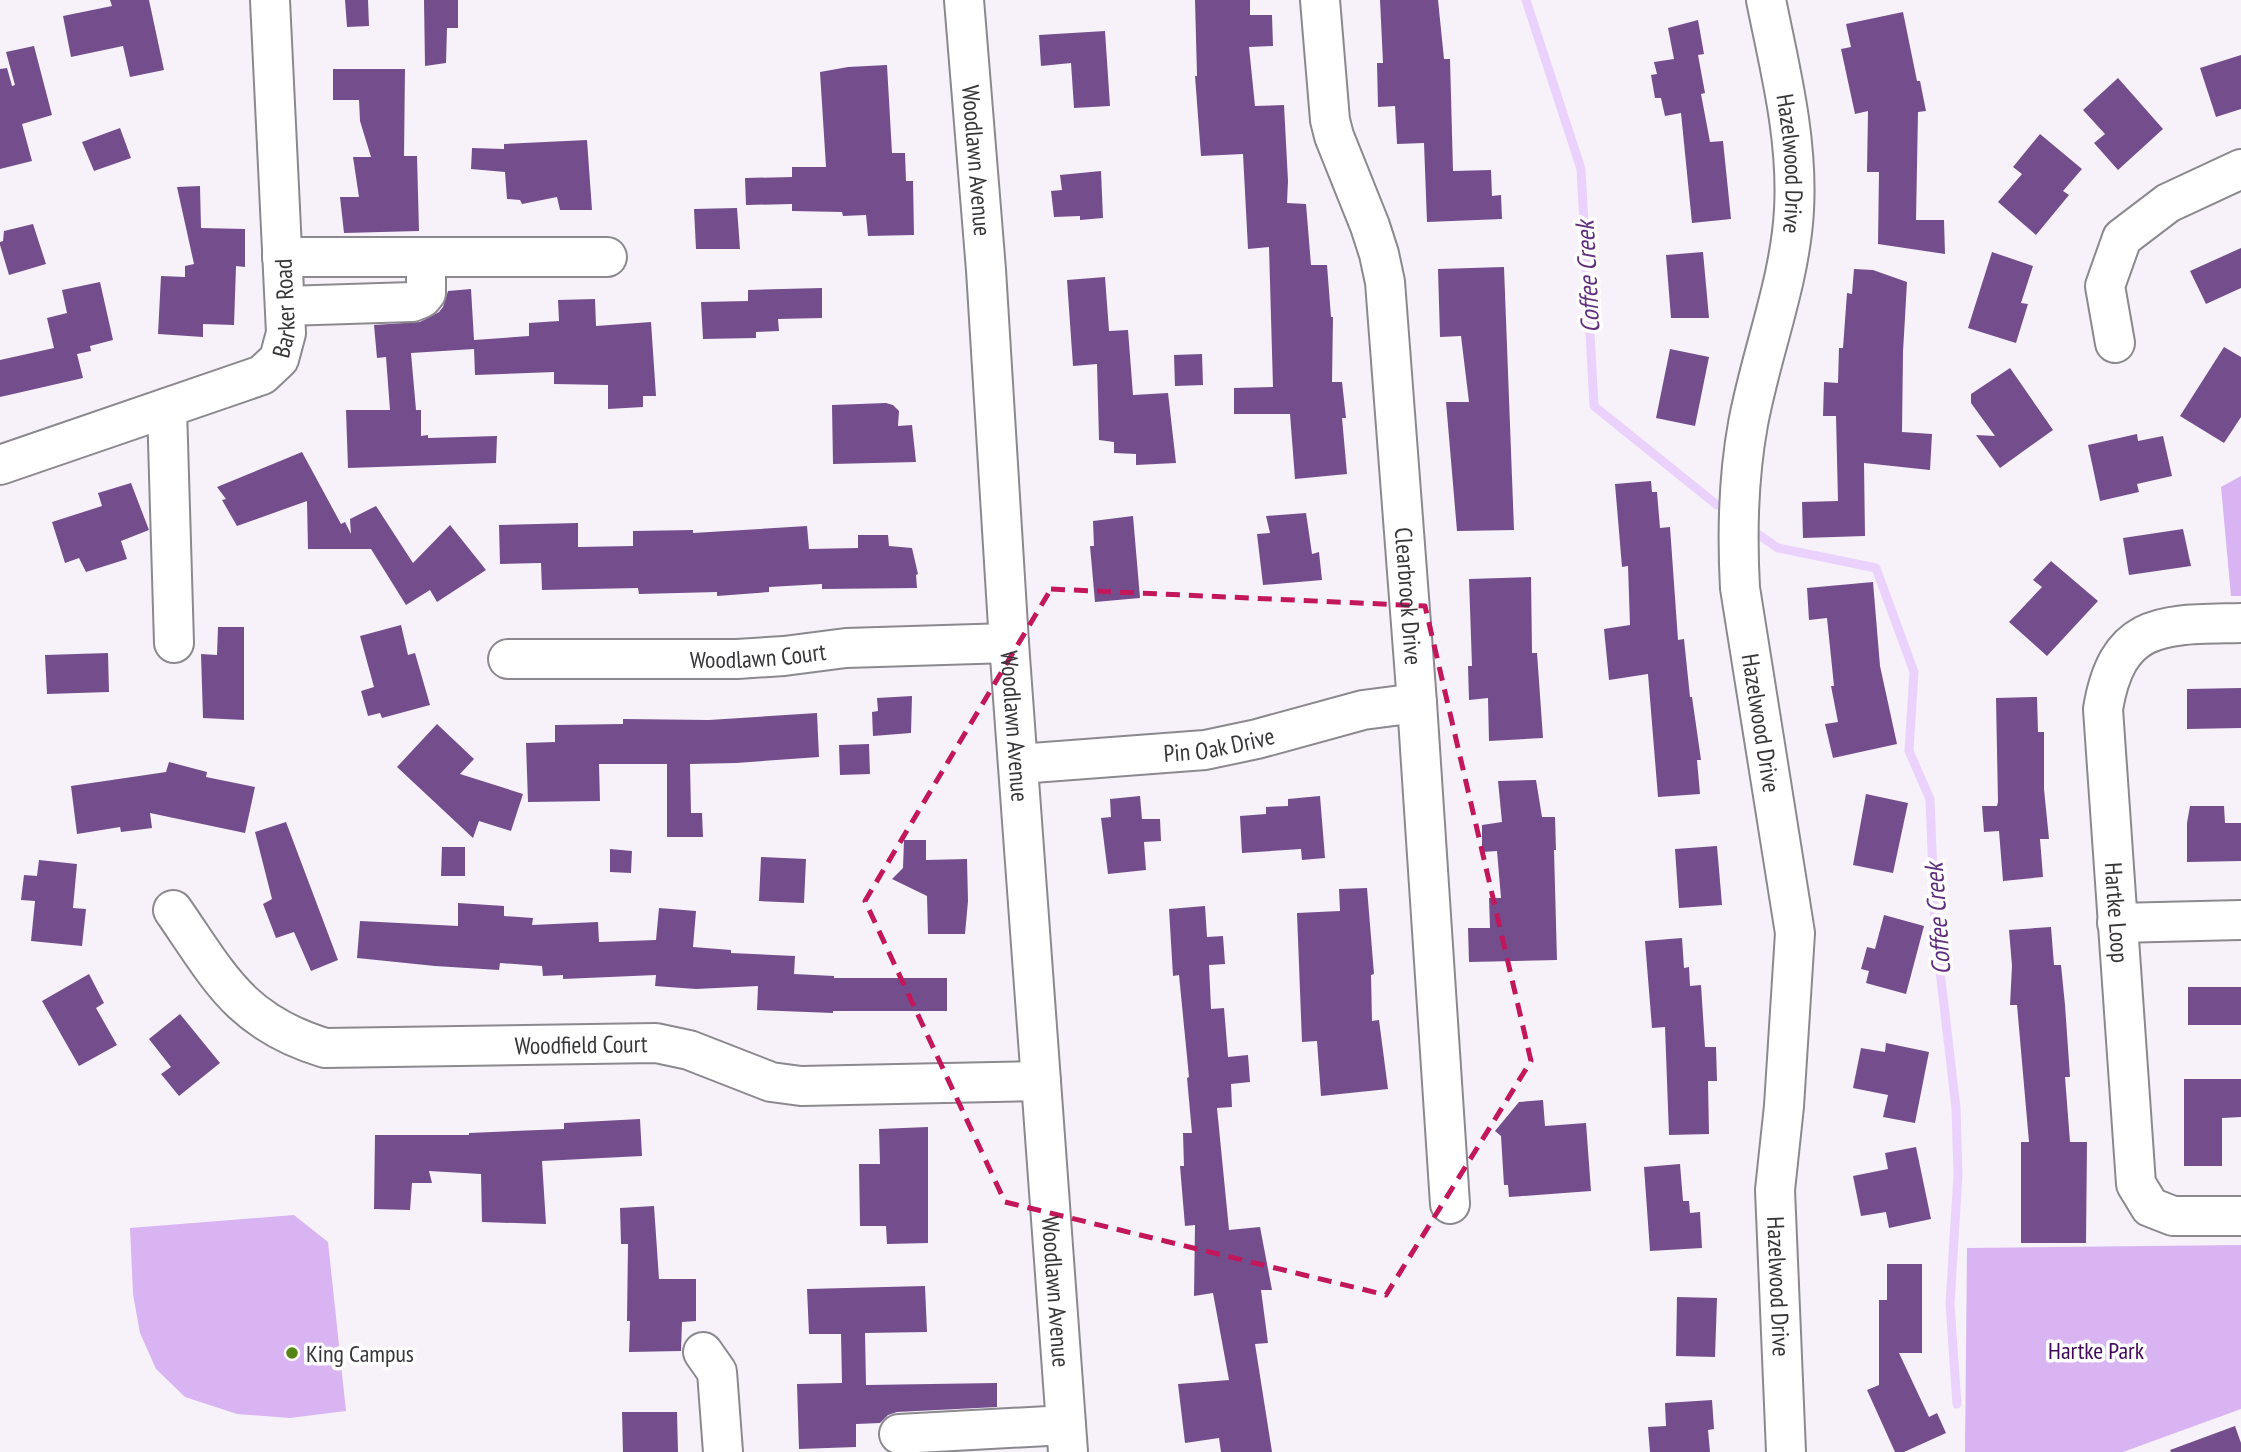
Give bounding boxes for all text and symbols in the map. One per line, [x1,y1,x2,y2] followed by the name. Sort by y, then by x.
[955,84,999,237] street label: Woodlawn Avenue
[1770,91,1810,235] street label: Hazelwood Drive
[1567,217,1606,334] water label: Coffee Creek
[265,258,302,361] street label: Barker Road
[1388,526,1430,666] street label: Clearbrook Drive
[690,635,828,675] street label: Woodlawn Court
[994,649,1036,803] street label: Woodlawn Avenue
[1735,651,1788,795] street label: Hazelwood Drive
[1162,719,1278,769] street label: Pin Oak Drive
[1916,859,1957,976] water label: Coffee Creek
[2098,861,2136,964] street label: Hartke Loop
[514,1028,648,1061] street label: Woodfield Court
[1035,1215,1077,1368] street label: Woodlawn Avenue
[1761,1216,1797,1357] street label: Hazelwood Drive
[2048,1335,2145,1366] park label: Hartke Park
[306,1338,414,1369] place label: King Campus
[284,1345,300,1361] marker: King Campus

